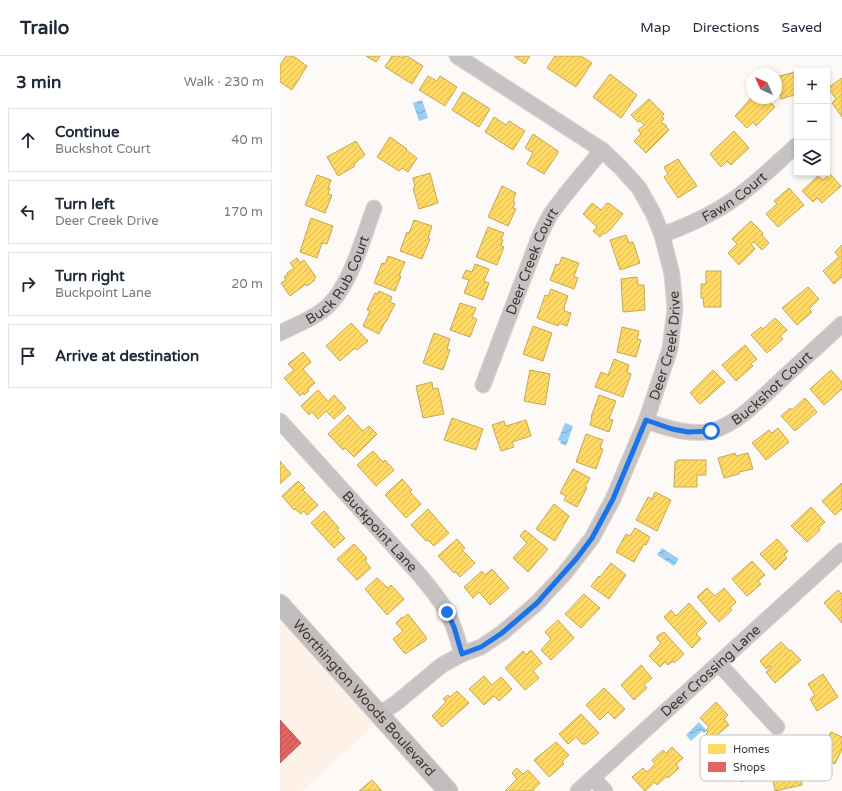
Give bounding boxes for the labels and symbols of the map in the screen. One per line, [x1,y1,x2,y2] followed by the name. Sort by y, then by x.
[746,68,782,104] north arrow
[699,168,771,225] street label: Fawn Court
[502,203,562,317] street label: Deer Creek Court
[302,233,373,328] street label: Buck Rub Court
[645,290,684,402] street label: Deer Creek Drive
[728,347,816,429] street label: Buckshot Court
[702,422,720,440] route start
[339,487,421,576] street label: Buckpoint Lane
[438,603,456,621] route end
[289,616,439,780] street label: Worthington Woods Boulevard
[657,621,764,720] street label: Deer Crossing Lane
[700,735,832,781] legend
[733,743,769,756] text: Homes
[733,761,765,774] text: Shops

